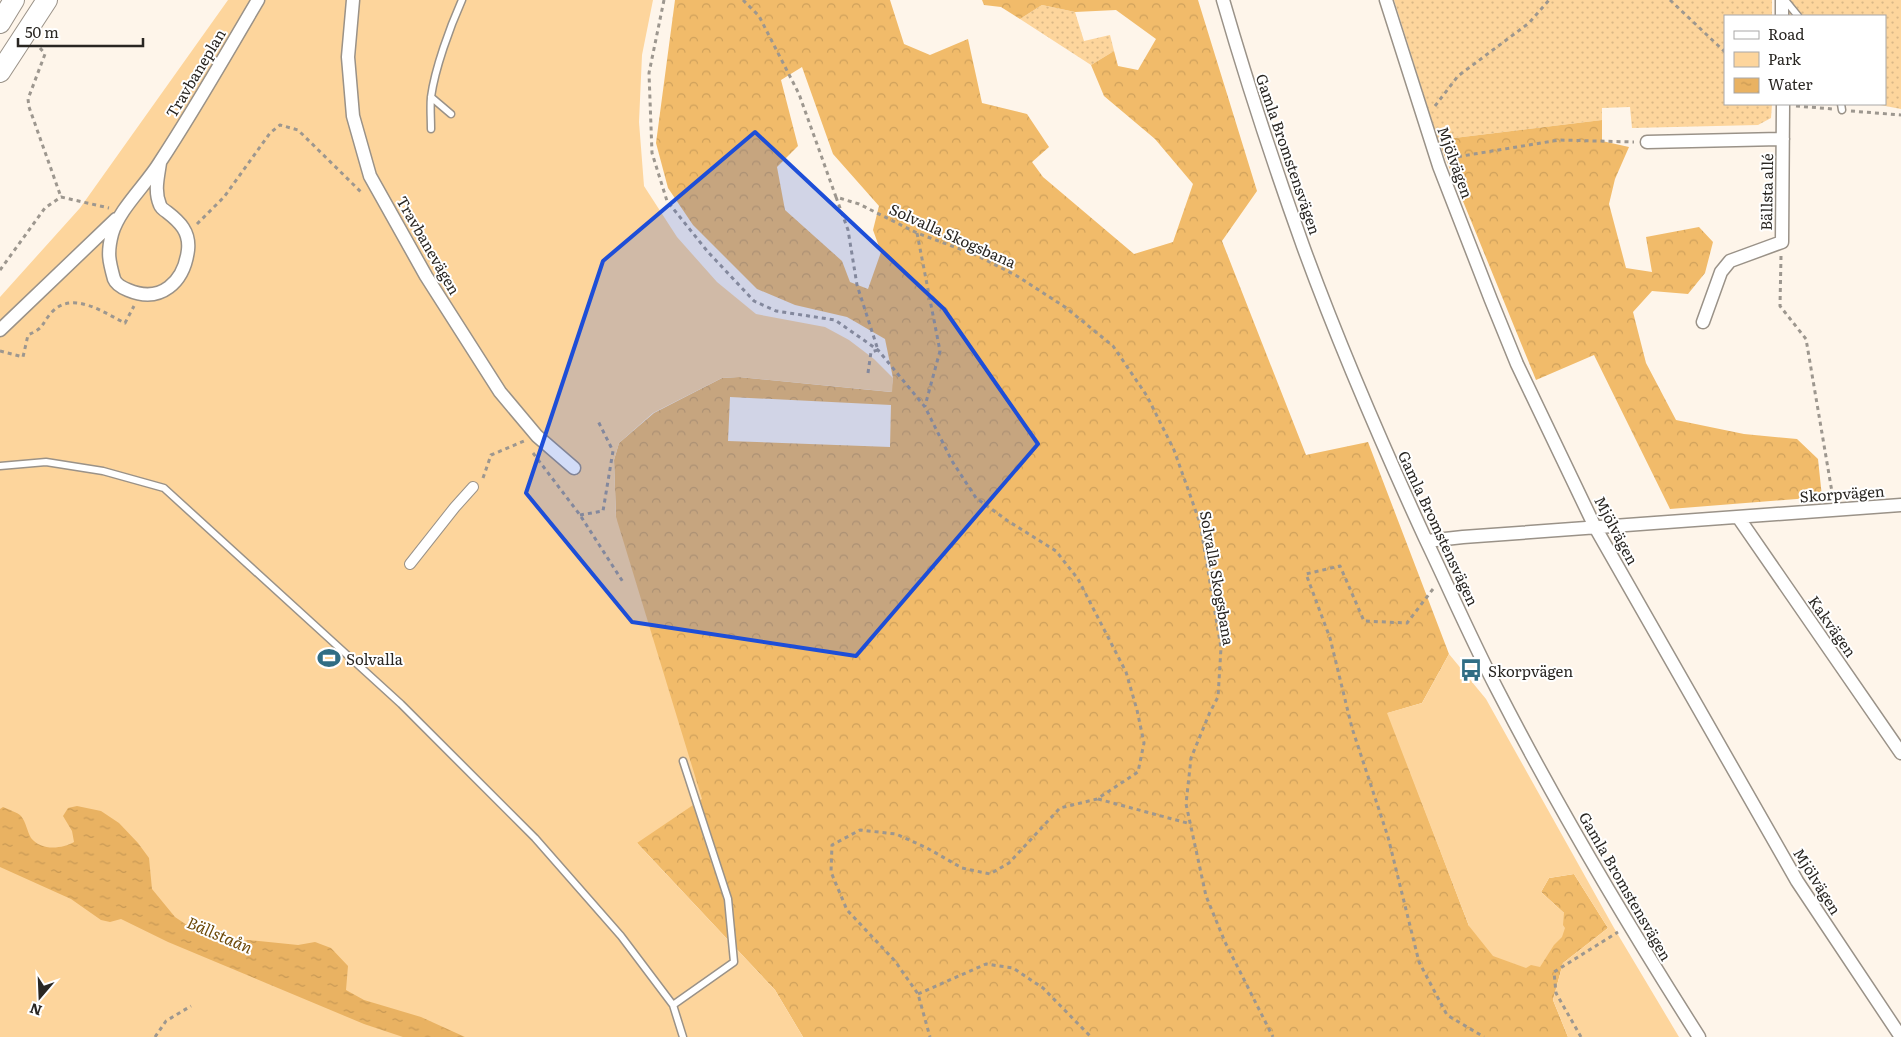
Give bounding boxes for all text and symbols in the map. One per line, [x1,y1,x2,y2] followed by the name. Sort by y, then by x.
[18,15,142,47] scale bar
[1724,15,1886,105] legend
[25,20,59,43] text: 50 m
[1768,22,1804,45] text: Road
[159,24,231,122] street label: Travbaneplan
[1768,47,1802,70] text: Park
[1251,70,1327,238] street label: Gamla Bromstensvägen
[1768,72,1813,95] text: Water
[1432,123,1480,201] street label: Mjölvägen
[1754,153,1778,231] street label: Bällsta allé
[391,191,467,299] street label: Travbanevägen
[886,197,1021,274] street label: Solvalla Skogsbana
[1393,447,1485,609] street label: Gamla Bromstensvägen
[1799,479,1885,507] street label: Skorpvägen
[1589,491,1645,569] street label: Mjölvägen
[1195,509,1241,648] street label: Solvalla Skogsbana
[1803,590,1863,662] street label: Kakvägen
[316,645,342,671] sports icon: Solvalla
[346,647,404,670] place label: Solvalla
[1458,657,1484,683] bus stop icon: Skorpvägen
[1488,659,1573,682] place label: Skorpvägen
[1574,807,1678,965] street label: Gamla Bromstensvägen
[1788,843,1848,919] street label: Mjölvägen
[184,910,257,959] water label: Bällstaån
[15,972,65,1022] north arrow
[26,999,44,1022] text: N

